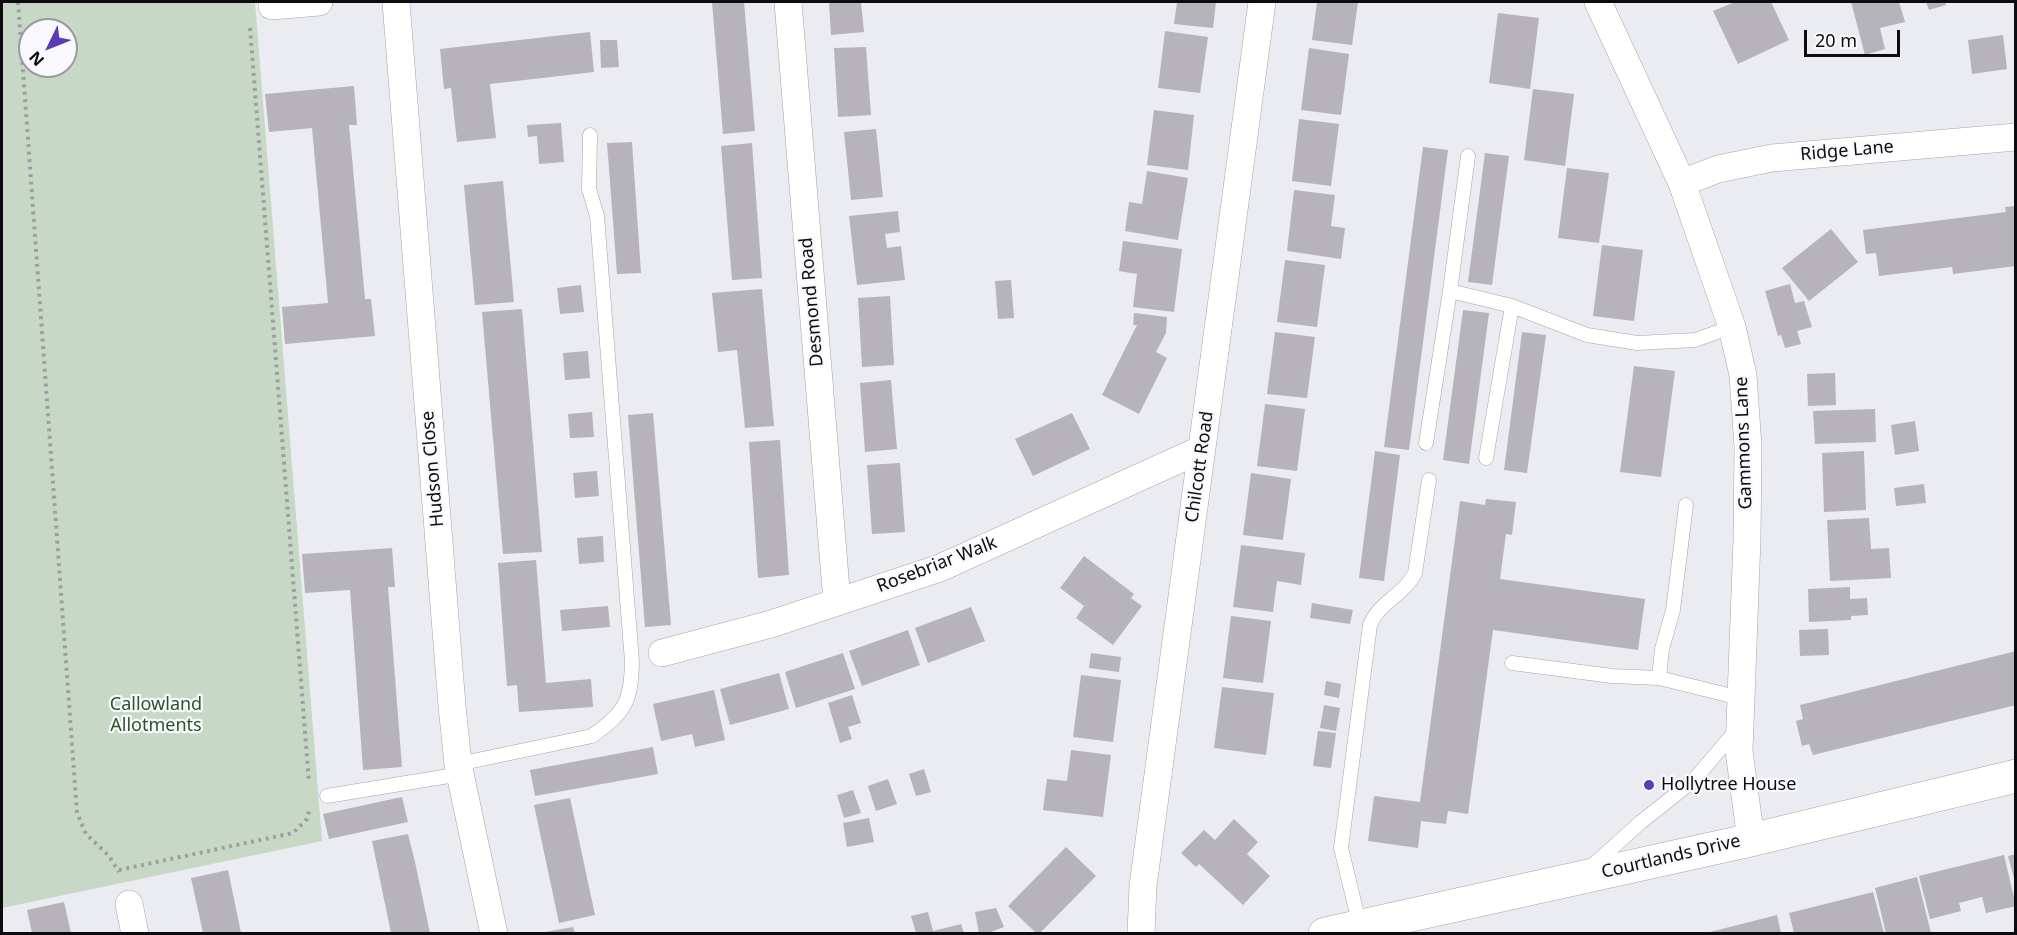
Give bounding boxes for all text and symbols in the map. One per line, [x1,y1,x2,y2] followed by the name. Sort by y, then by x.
[18,18,78,78] north arrow
[1807,18,1903,56] scale bar
[1815,28,1857,52] text: 20 m
[24,47,49,71] text: N
[1799,136,1895,166] street label: Ridge Lane
[796,236,828,368] street label: Desmond Road
[1731,376,1757,510] street label: Gammons Lane
[417,410,449,528] street label: Hudson Close
[1181,410,1219,524] street label: Chilcott Road
[874,532,1000,598] street label: Rosebriar Walk
[110,694,202,736] park label: Callowland Allotments
[1661,774,1796,796] place label: Hollytree House
[1642,778,1656,792] marker: Hollytree House
[1599,830,1743,884] street label: Courtlands Drive

